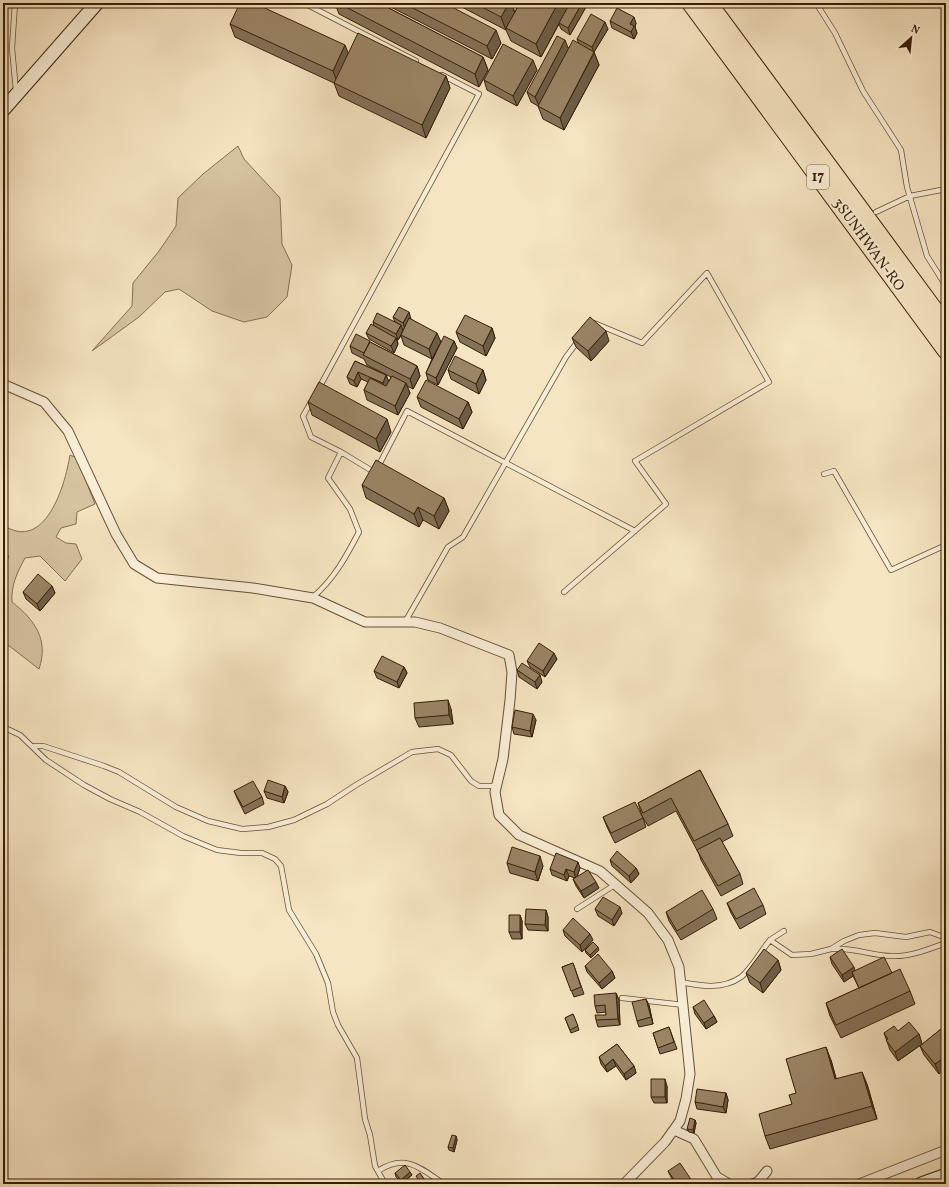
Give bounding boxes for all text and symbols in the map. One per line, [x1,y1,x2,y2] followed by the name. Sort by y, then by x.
[891,18,931,58] north arrow
[908,22,922,39] text: N
[807,165,829,189] road number: 17
[827,194,909,296] street label: 3SUNHWAN-RO

